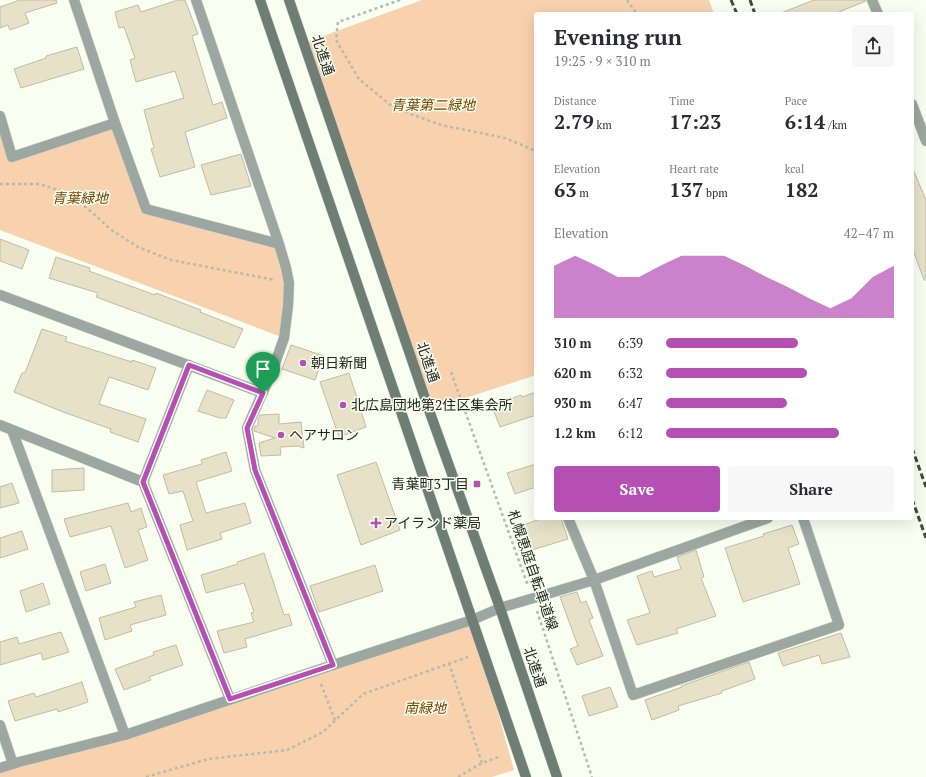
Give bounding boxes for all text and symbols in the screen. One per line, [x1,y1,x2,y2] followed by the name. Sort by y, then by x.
[554,22,682,51] text: Evening run
[852,25,894,67] button: share
[308,32,339,78] street label: 北進通
[554,52,651,70] text: 19:25 · 9 × 310 m
[554,94,597,108] text: Distance
[669,94,694,108] text: Time
[785,94,807,108] text: Pace
[391,95,477,114] park label: 青葉第二緑地
[554,108,594,135] text: 2.79
[669,108,721,135] text: 17:23
[785,108,825,135] text: 6:14
[594,118,612,132] text: km
[825,118,847,132] text: /km
[554,162,600,176] text: Elevation
[669,162,719,176] text: Heart rate
[785,162,804,176] text: kcal
[554,176,577,203] text: 63
[669,176,703,203] text: 137
[785,176,819,203] text: 182
[577,186,589,200] text: m
[703,186,728,200] text: bpm
[52,188,110,207] park label: 青葉緑地
[554,224,609,242] text: Elevation
[844,224,894,242] text: 42–47 m
[554,334,592,352] text: 310 m
[618,334,643,352] text: 6:39
[413,339,444,385] street label: 北進通
[246,352,280,393] pin
[311,353,367,372] place label: 朝日新聞
[252,358,274,380] icon: arrive
[298,358,308,368] marker: 朝日新聞
[554,364,592,382] text: 620 m
[618,364,643,382] text: 6:32
[554,394,592,412] text: 930 m
[618,394,643,412] text: 6:47
[351,395,512,414] place label: 北広島団地第2住区集会所
[338,400,348,410] marker: 北広島団地第2住区集会所
[554,424,596,442] text: 1.2 km
[618,424,643,442] text: 6:12
[289,425,359,444] place label: ヘアサロン
[276,430,286,440] marker: ヘアサロン
[554,466,720,512] button: Save
[728,466,894,512] button: Share
[392,474,469,493] place label: 青葉町3丁目
[472,479,482,489] marker: 青葉町3丁目
[504,507,563,632] street label: 札幌恵庭自転車道線
[384,513,481,532] place label: アイランド薬局
[371,518,381,528] marker: アイランド薬局
[520,644,551,690] street label: 北進通
[404,698,448,717] park label: 南緑地

